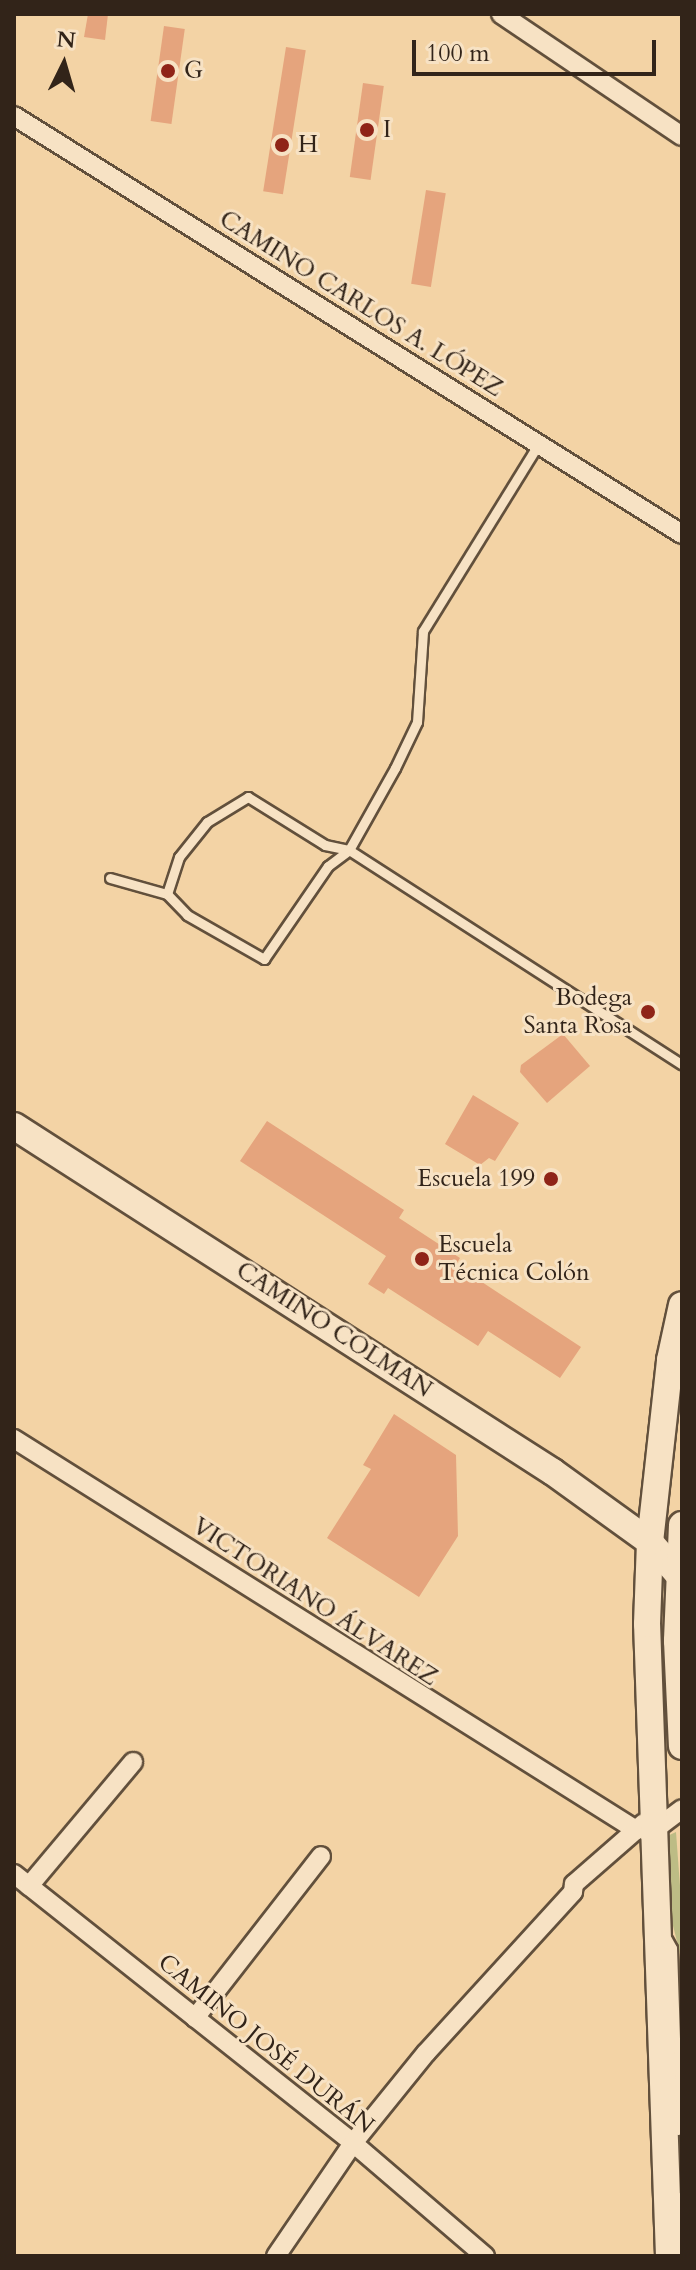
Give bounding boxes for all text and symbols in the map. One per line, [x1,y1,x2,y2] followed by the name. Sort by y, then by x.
[24,24,104,104] north arrow
[55,24,77,56] text: N
[416,24,660,74] scale bar
[426,37,490,70] text: 100 m
[184,57,203,85] place label: G
[159,62,177,80] marker: G
[383,116,391,144] place label: I
[358,121,376,139] marker: I
[298,131,318,159] place label: H
[273,136,291,154] marker: H
[214,205,508,403] street label: CAMINO CARLOS A. LÓPEZ
[524,984,632,1040] place label: Bodega Santa Rosa
[639,1003,657,1021] marker: Bodega Santa Rosa
[417,1165,535,1193] place label: Escuela 199
[542,1170,560,1188] marker: Escuela 199
[438,1231,590,1287] place label: Escuela Técnica Colón
[413,1250,431,1268] marker: Escuela Técnica Colón
[231,1256,437,1404] street label: CAMINO COLMAN
[187,1512,443,1692] street label: VICTORIANO ÁLVAREZ
[152,1948,380,2140] street label: CAMINO JOSÉ DURÁN

